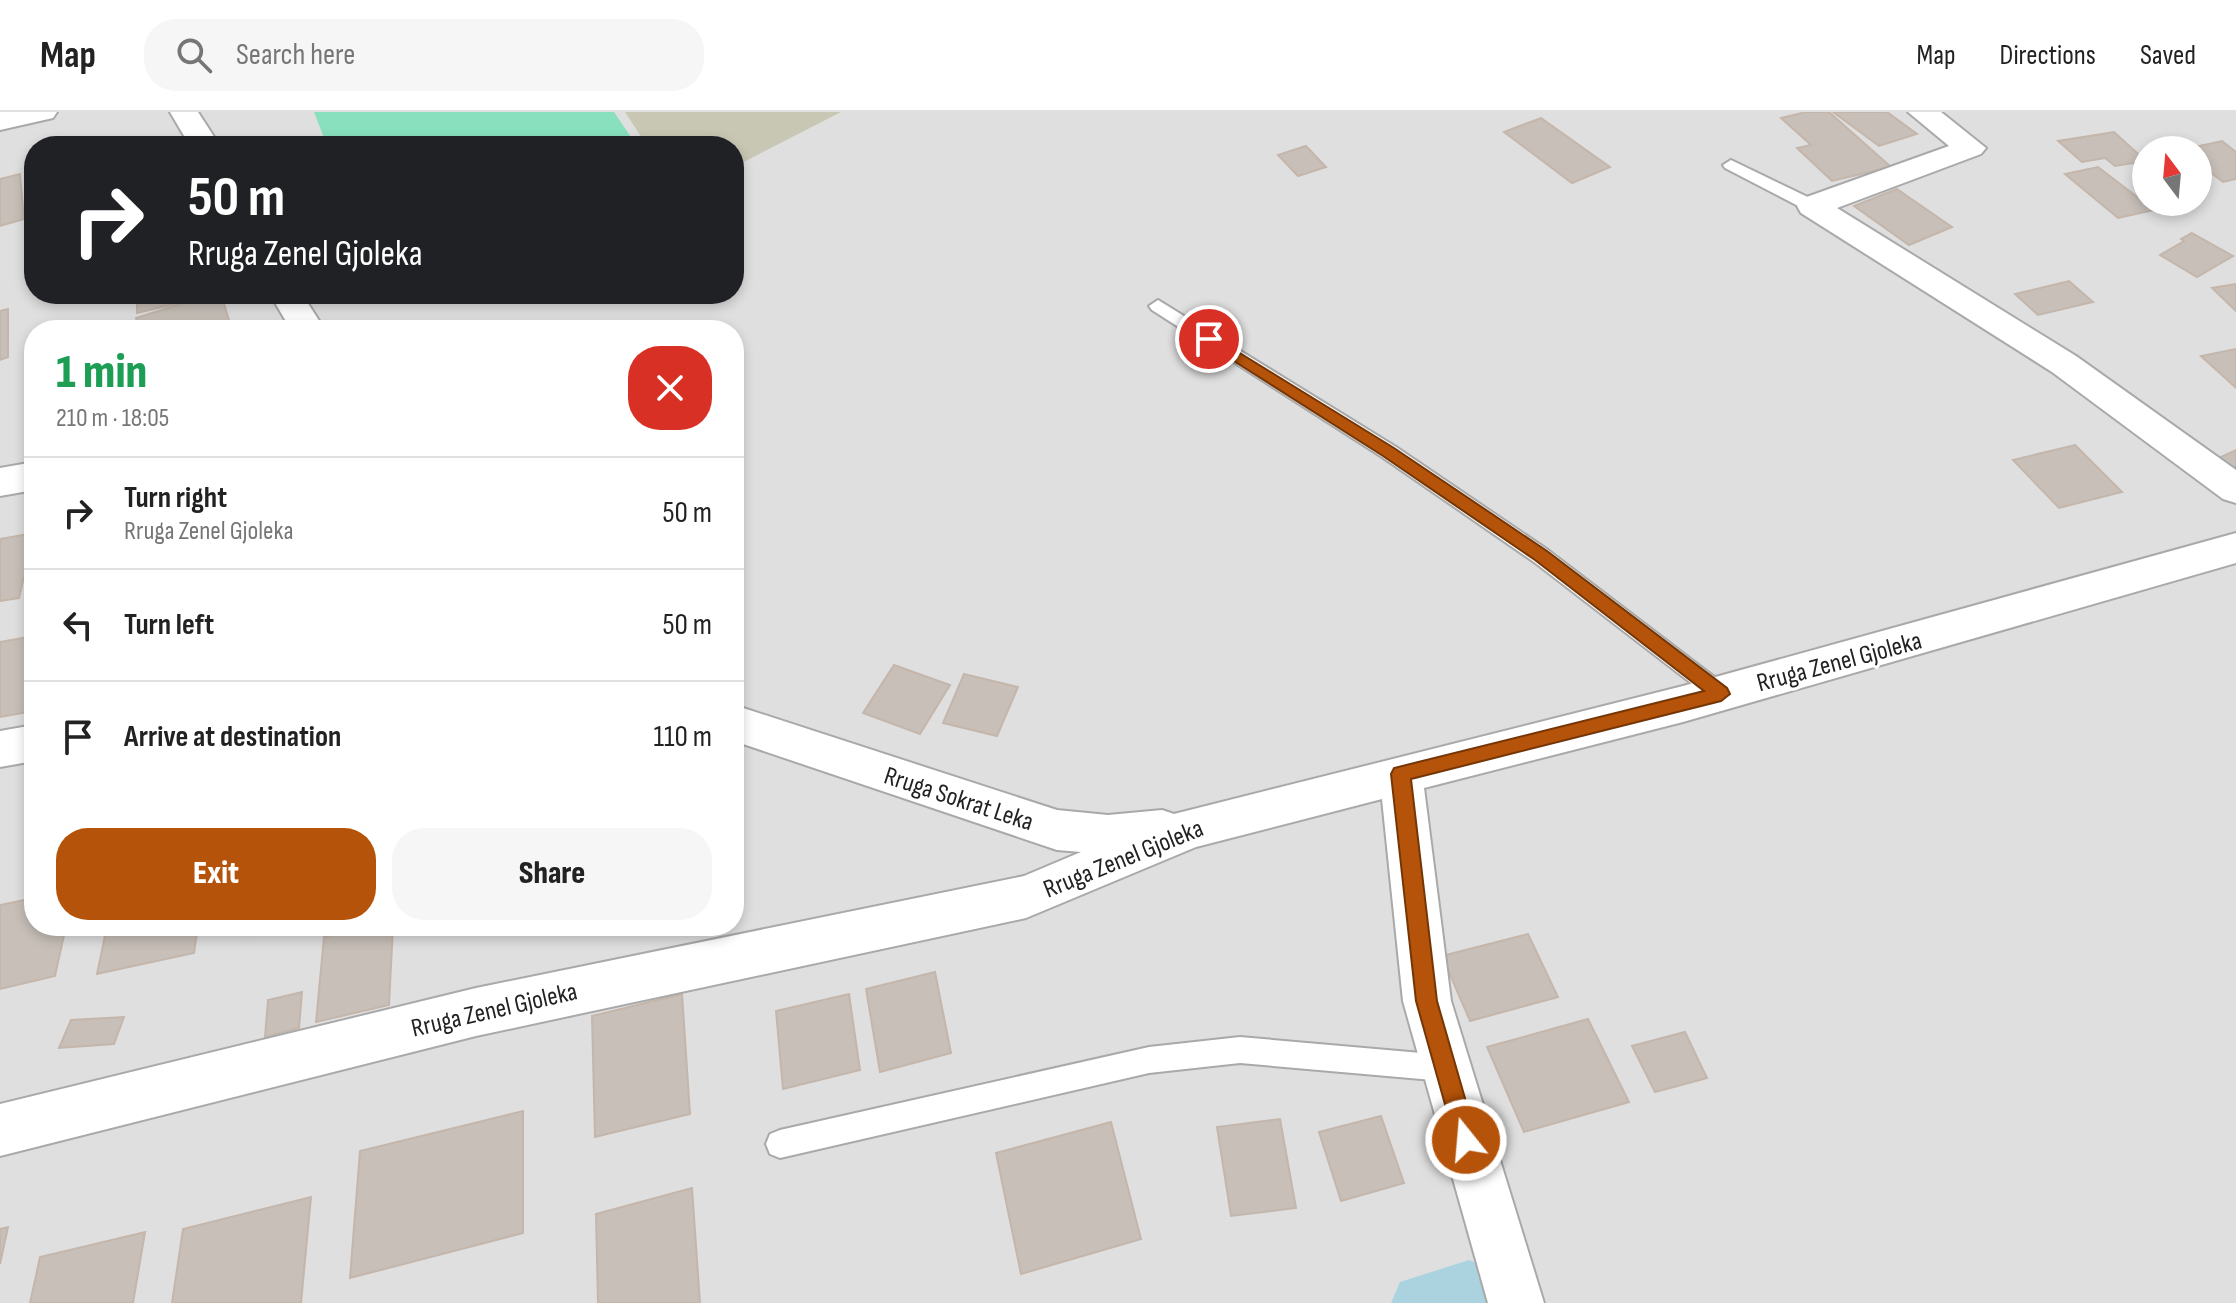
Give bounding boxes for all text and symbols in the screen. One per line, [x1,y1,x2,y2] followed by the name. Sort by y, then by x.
[144,19,704,91] search box
[40,33,96,78] text: Map
[172,33,216,77] icon: search
[236,37,355,73] text: Search here
[1917,39,1956,72] text: Map
[2000,39,2096,72] text: Directions
[2140,39,2196,72] text: Saved
[2132,136,2212,216] north arrow
[2132,136,2212,216] map controls
[188,165,285,232] text: 50 m
[56,168,160,272] icon: right
[188,233,423,276] text: Rruga Zenel Gjoleka
[1175,305,1243,373] pin
[1187,317,1231,361] icon: arrive
[56,344,147,401] text: 1 min
[628,346,712,430] button: close
[56,403,169,434] text: 210 m · 18:05
[124,480,227,516] text: Turn right
[56,491,100,535] icon: right
[663,495,712,531] text: 50 m
[124,516,293,547] text: Rruga Zenel Gjoleka
[56,603,100,647] icon: left
[124,607,214,643] text: Turn left
[663,607,712,643] text: 50 m
[1754,626,1925,699] street label: Rruga Zenel Gjoleka
[56,715,100,759] icon: arrive
[124,719,341,755] text: Arrive at destination
[654,719,712,755] text: 110 m
[880,761,1037,838] street label: Rruga Sokrat Leka
[1039,813,1208,906] street label: Rruga Zenel Gjoleka
[56,828,376,920] button: Exit
[392,828,712,920] button: Share
[408,976,580,1045] street label: Rruga Zenel Gjoleka
[1424,1098,1508,1182] position arrow

